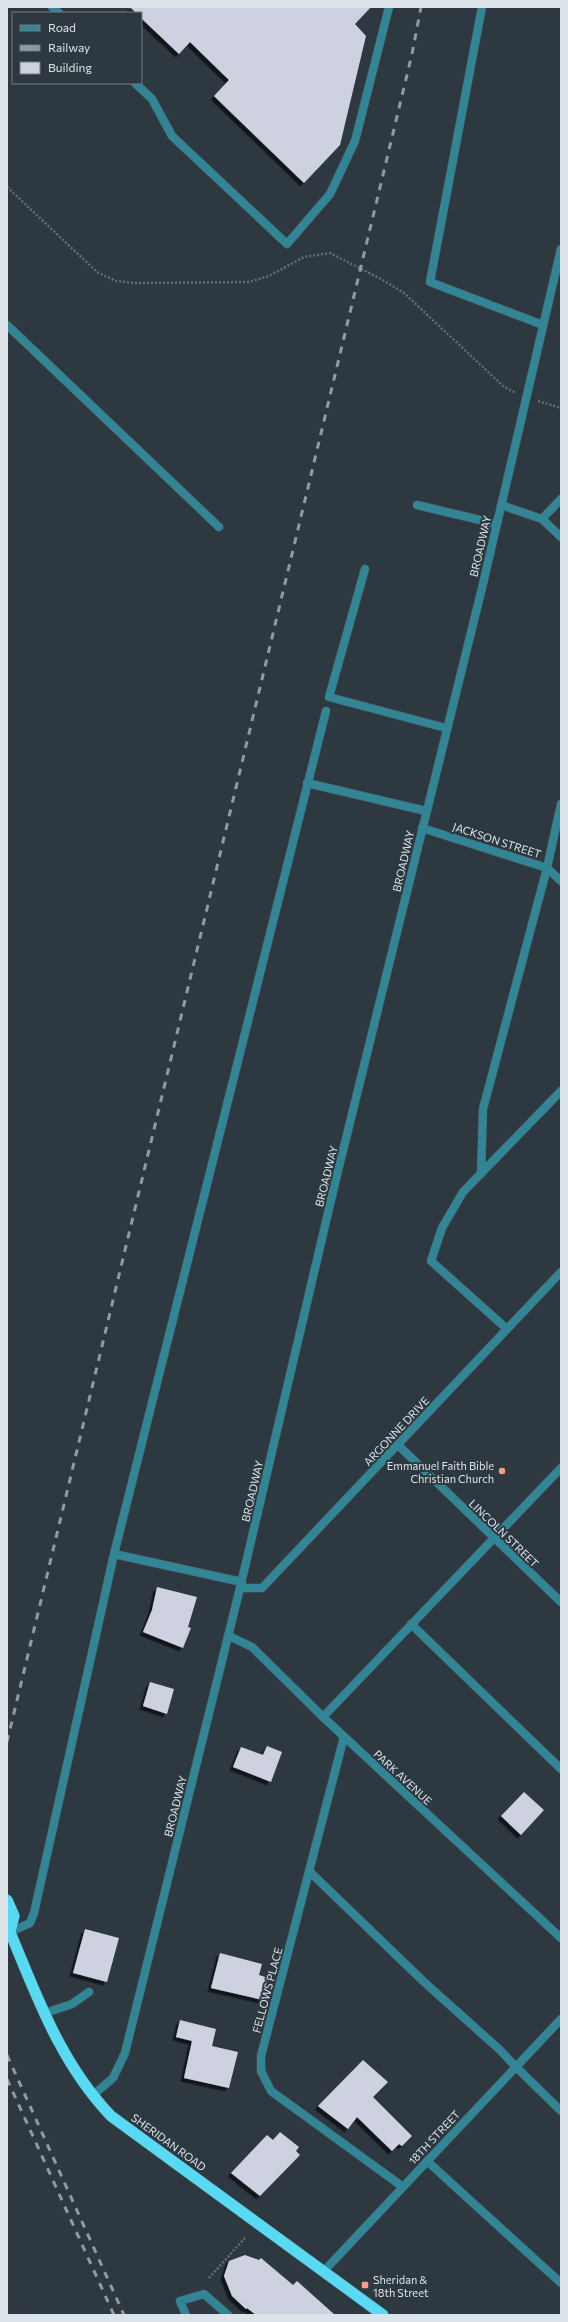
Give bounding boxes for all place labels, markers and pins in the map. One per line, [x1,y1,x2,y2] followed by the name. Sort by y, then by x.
[387,1459,494,1485] place label: Emmanuel Faith Bible Christian Church
[497,1466,507,1476] marker: Emmanuel Faith Bible Christian Church
[373,2273,429,2299] place label: Sheridan & 18th Street
[360,2280,370,2290] marker: Sheridan & 18th Street

